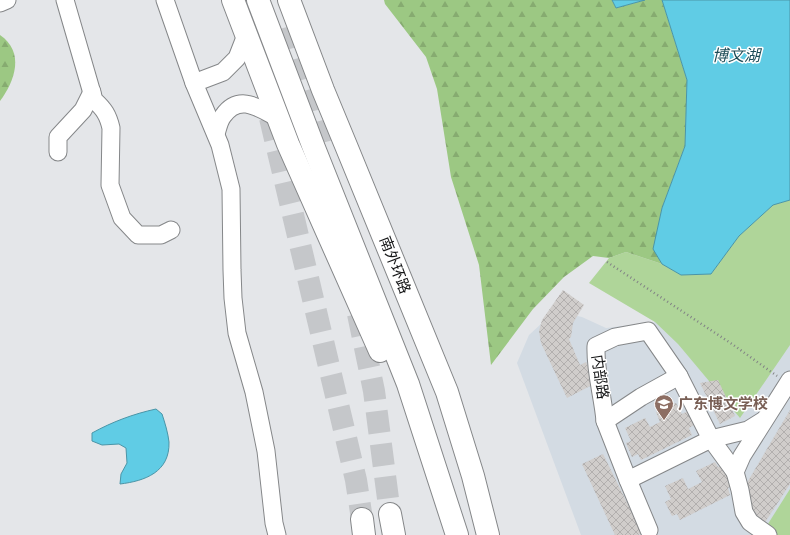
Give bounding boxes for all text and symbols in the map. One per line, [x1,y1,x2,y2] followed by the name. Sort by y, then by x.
[712,44,763,67] water label: 博文湖
[374,233,416,297] street label: 南外环路
[586,353,614,401] street label: 内部路
[653,393,675,421] school or university icon: 广东博文学校
[678,393,768,415] place label: 广东博文学校

